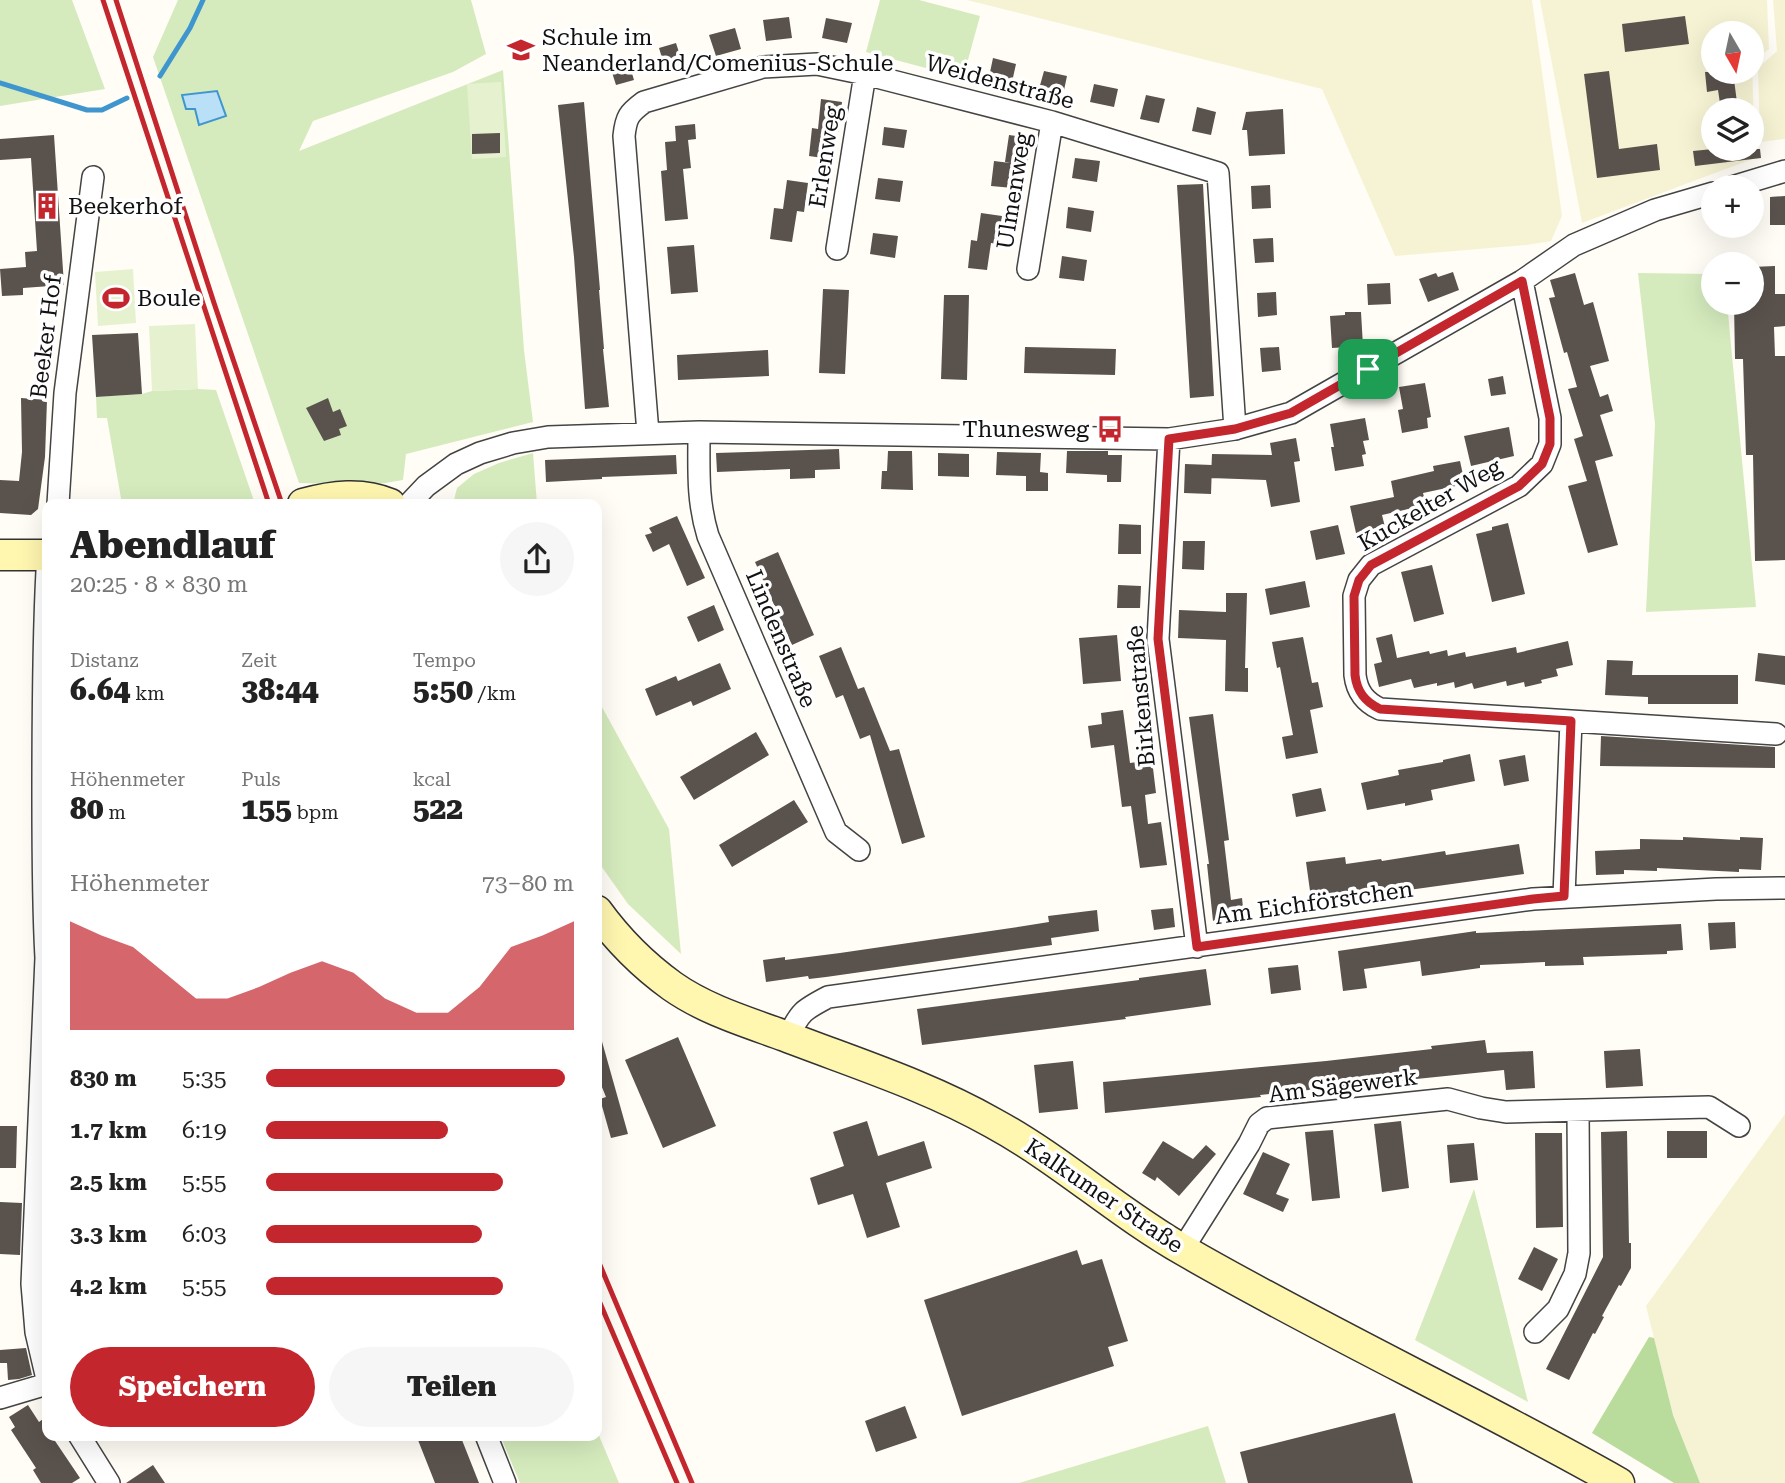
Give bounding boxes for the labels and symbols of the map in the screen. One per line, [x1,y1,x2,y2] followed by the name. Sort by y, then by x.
[1701,21,1764,84] north arrow
[542,24,893,77] place label: Schule im Neanderland/Comenius-Schule
[506,35,536,65] school or university icon: Schule im Neanderland/Comenius-Schule
[923,49,1077,115] street label: Weidenstraße
[804,104,846,210] street label: Erlenweg
[991,131,1037,251] street label: Ulmenweg
[32,191,62,221] building icon: Beekerhof
[68,193,183,220] place label: Beekerhof
[25,273,67,400] street label: Beeker Hof
[101,283,131,313] sports icon: Boule
[137,285,201,312] place label: Boule
[1338,339,1398,399] pin
[1095,414,1125,444] bus stop icon: Thunesweg
[962,416,1089,443] place label: Thunesweg
[1354,453,1506,557] street label: Kuckelter Weg
[740,566,822,712] street label: Lindenstraße
[1121,624,1161,768] street label: Birkenstraße
[1213,876,1415,930] street label: Am Eichförstchen
[1267,1063,1419,1109] street label: Am Sägewerk
[1020,1133,1188,1259] street label: Kalkumer Straße

